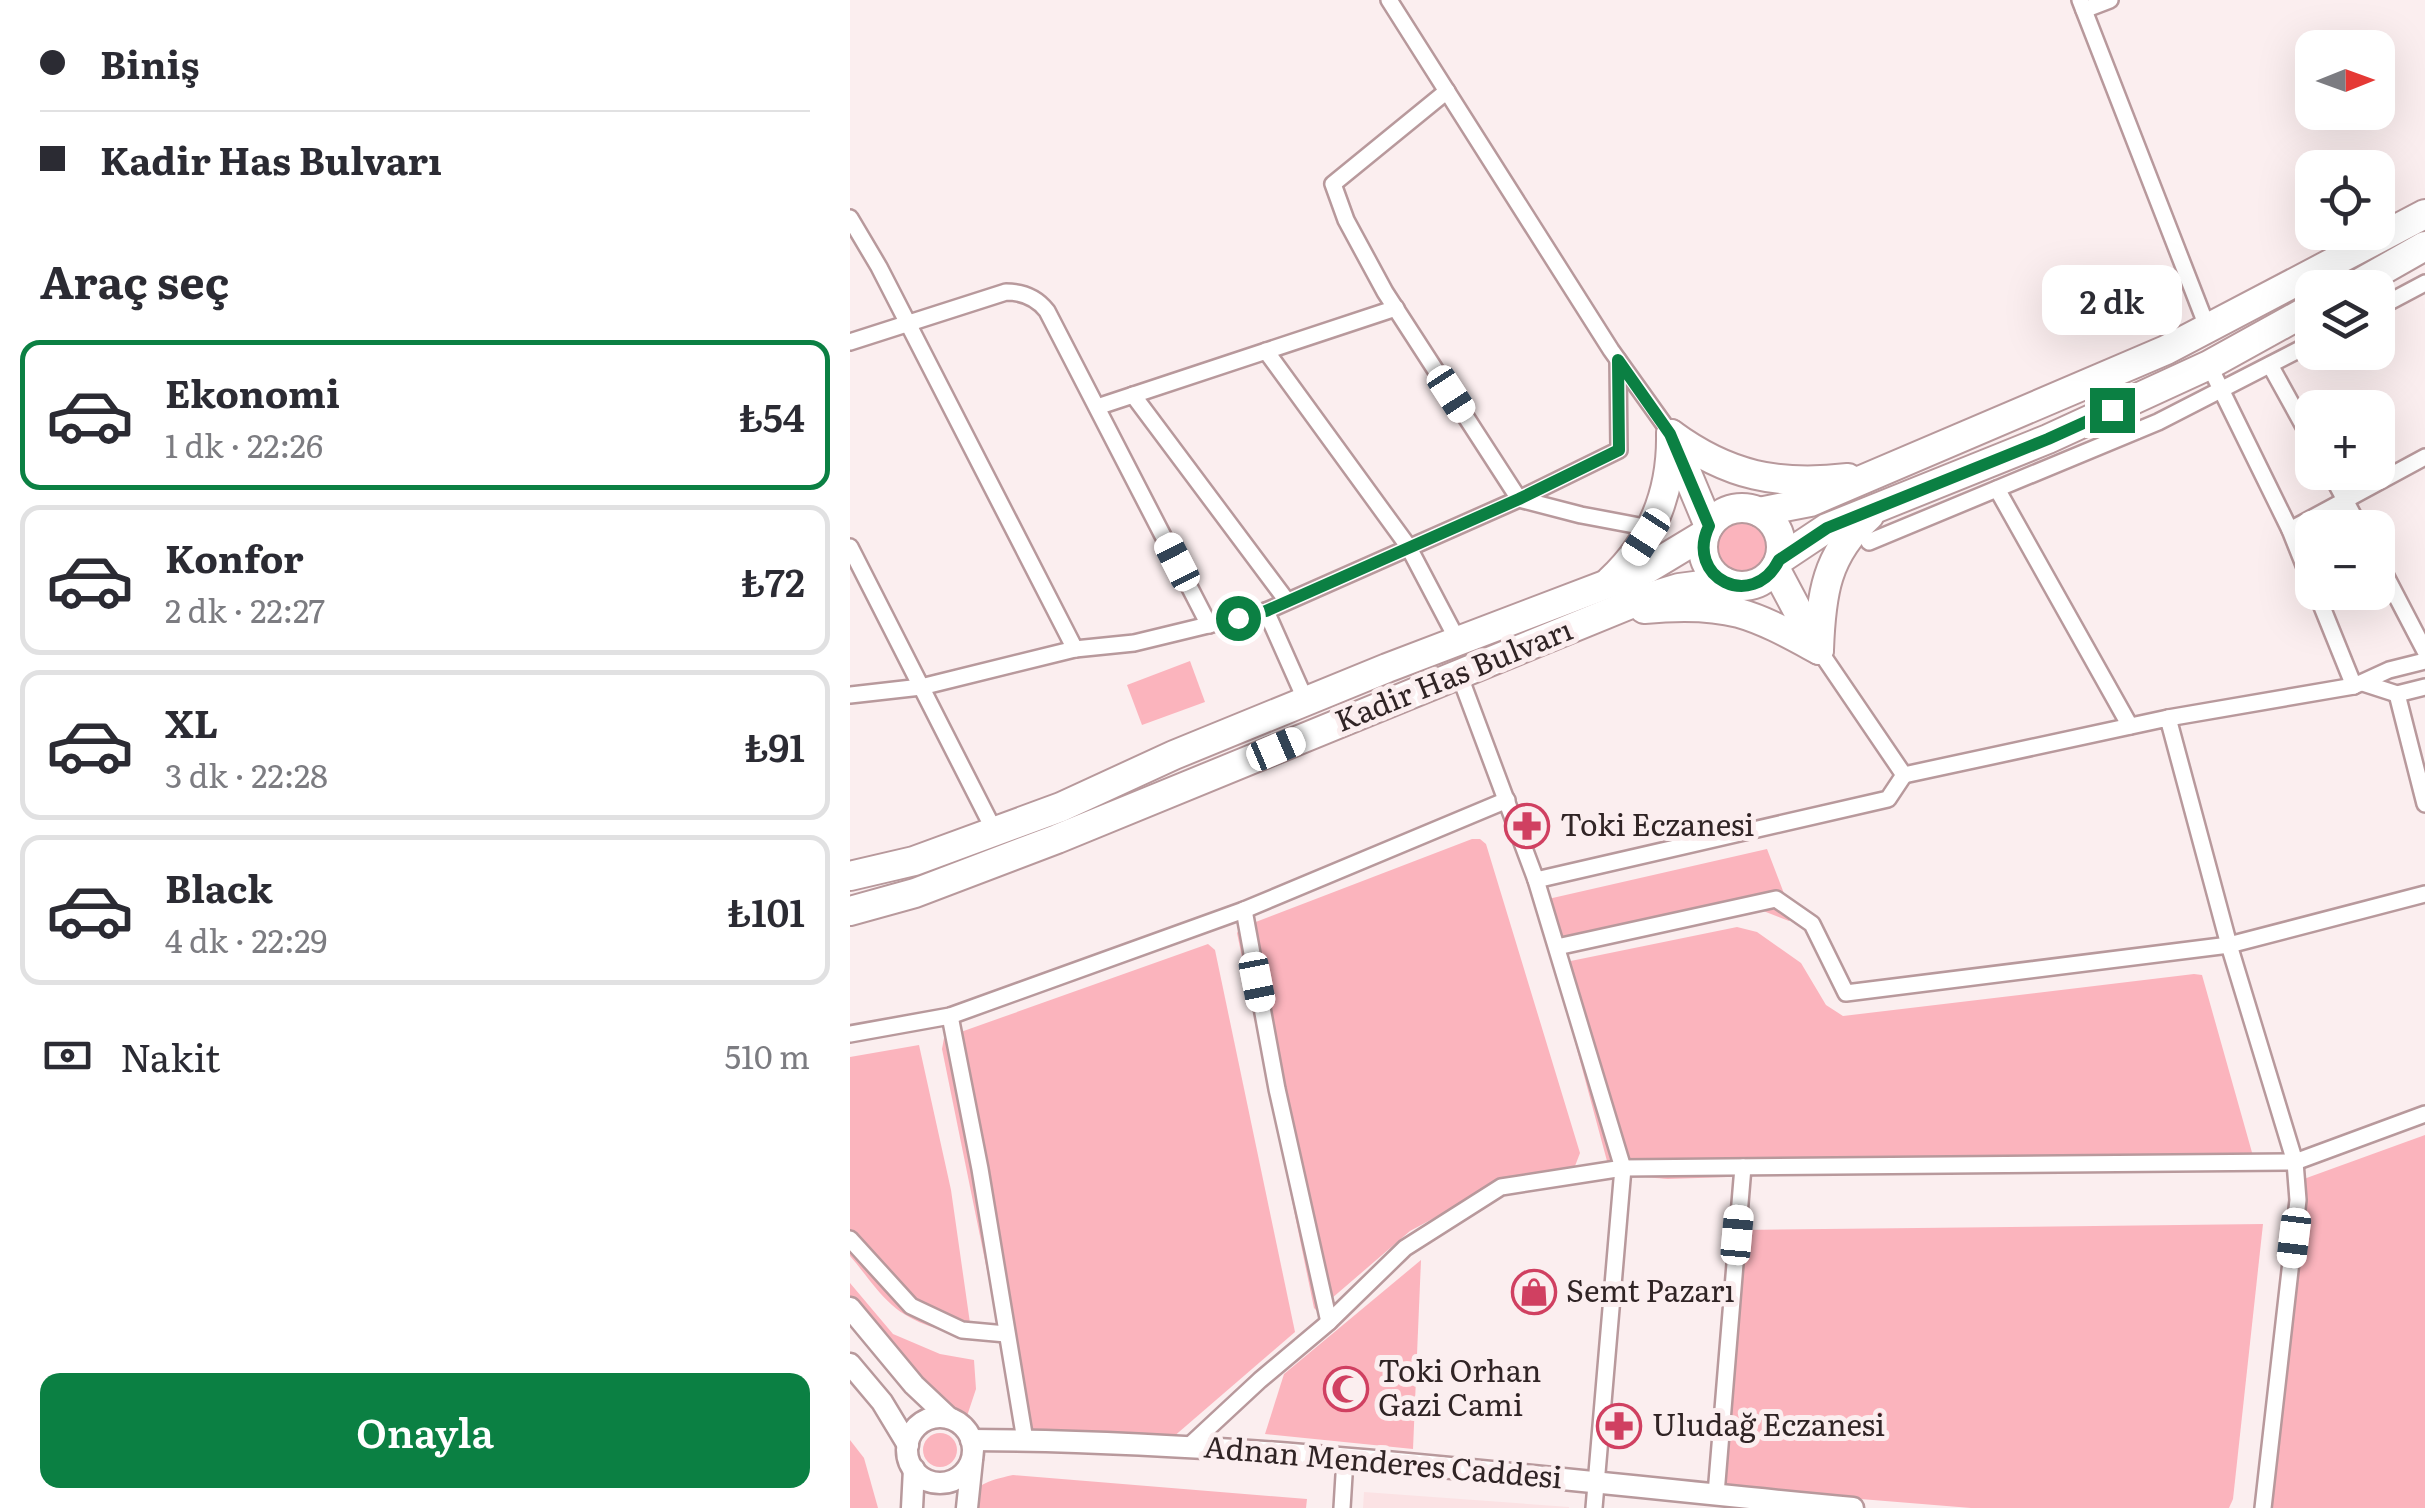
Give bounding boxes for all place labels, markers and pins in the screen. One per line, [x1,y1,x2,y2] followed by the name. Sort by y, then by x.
[1560,801,1754,845] place label: Toki Eczanesi
[1504,803,1550,849] pharmacy icon: Toki Eczanesi
[1566,1267,1734,1311] place label: Semt Pazarı
[1511,1269,1557,1315] shop icon: Semt Pazarı
[1378,1347,1541,1425] place label: Toki Orhan Gazi Cami
[1323,1366,1369,1412] mosque icon: Toki Orhan Gazi Cami
[1652,1401,1885,1445] place label: Uludağ Eczanesi
[1596,1403,1642,1449] pharmacy icon: Uludağ Eczanesi

